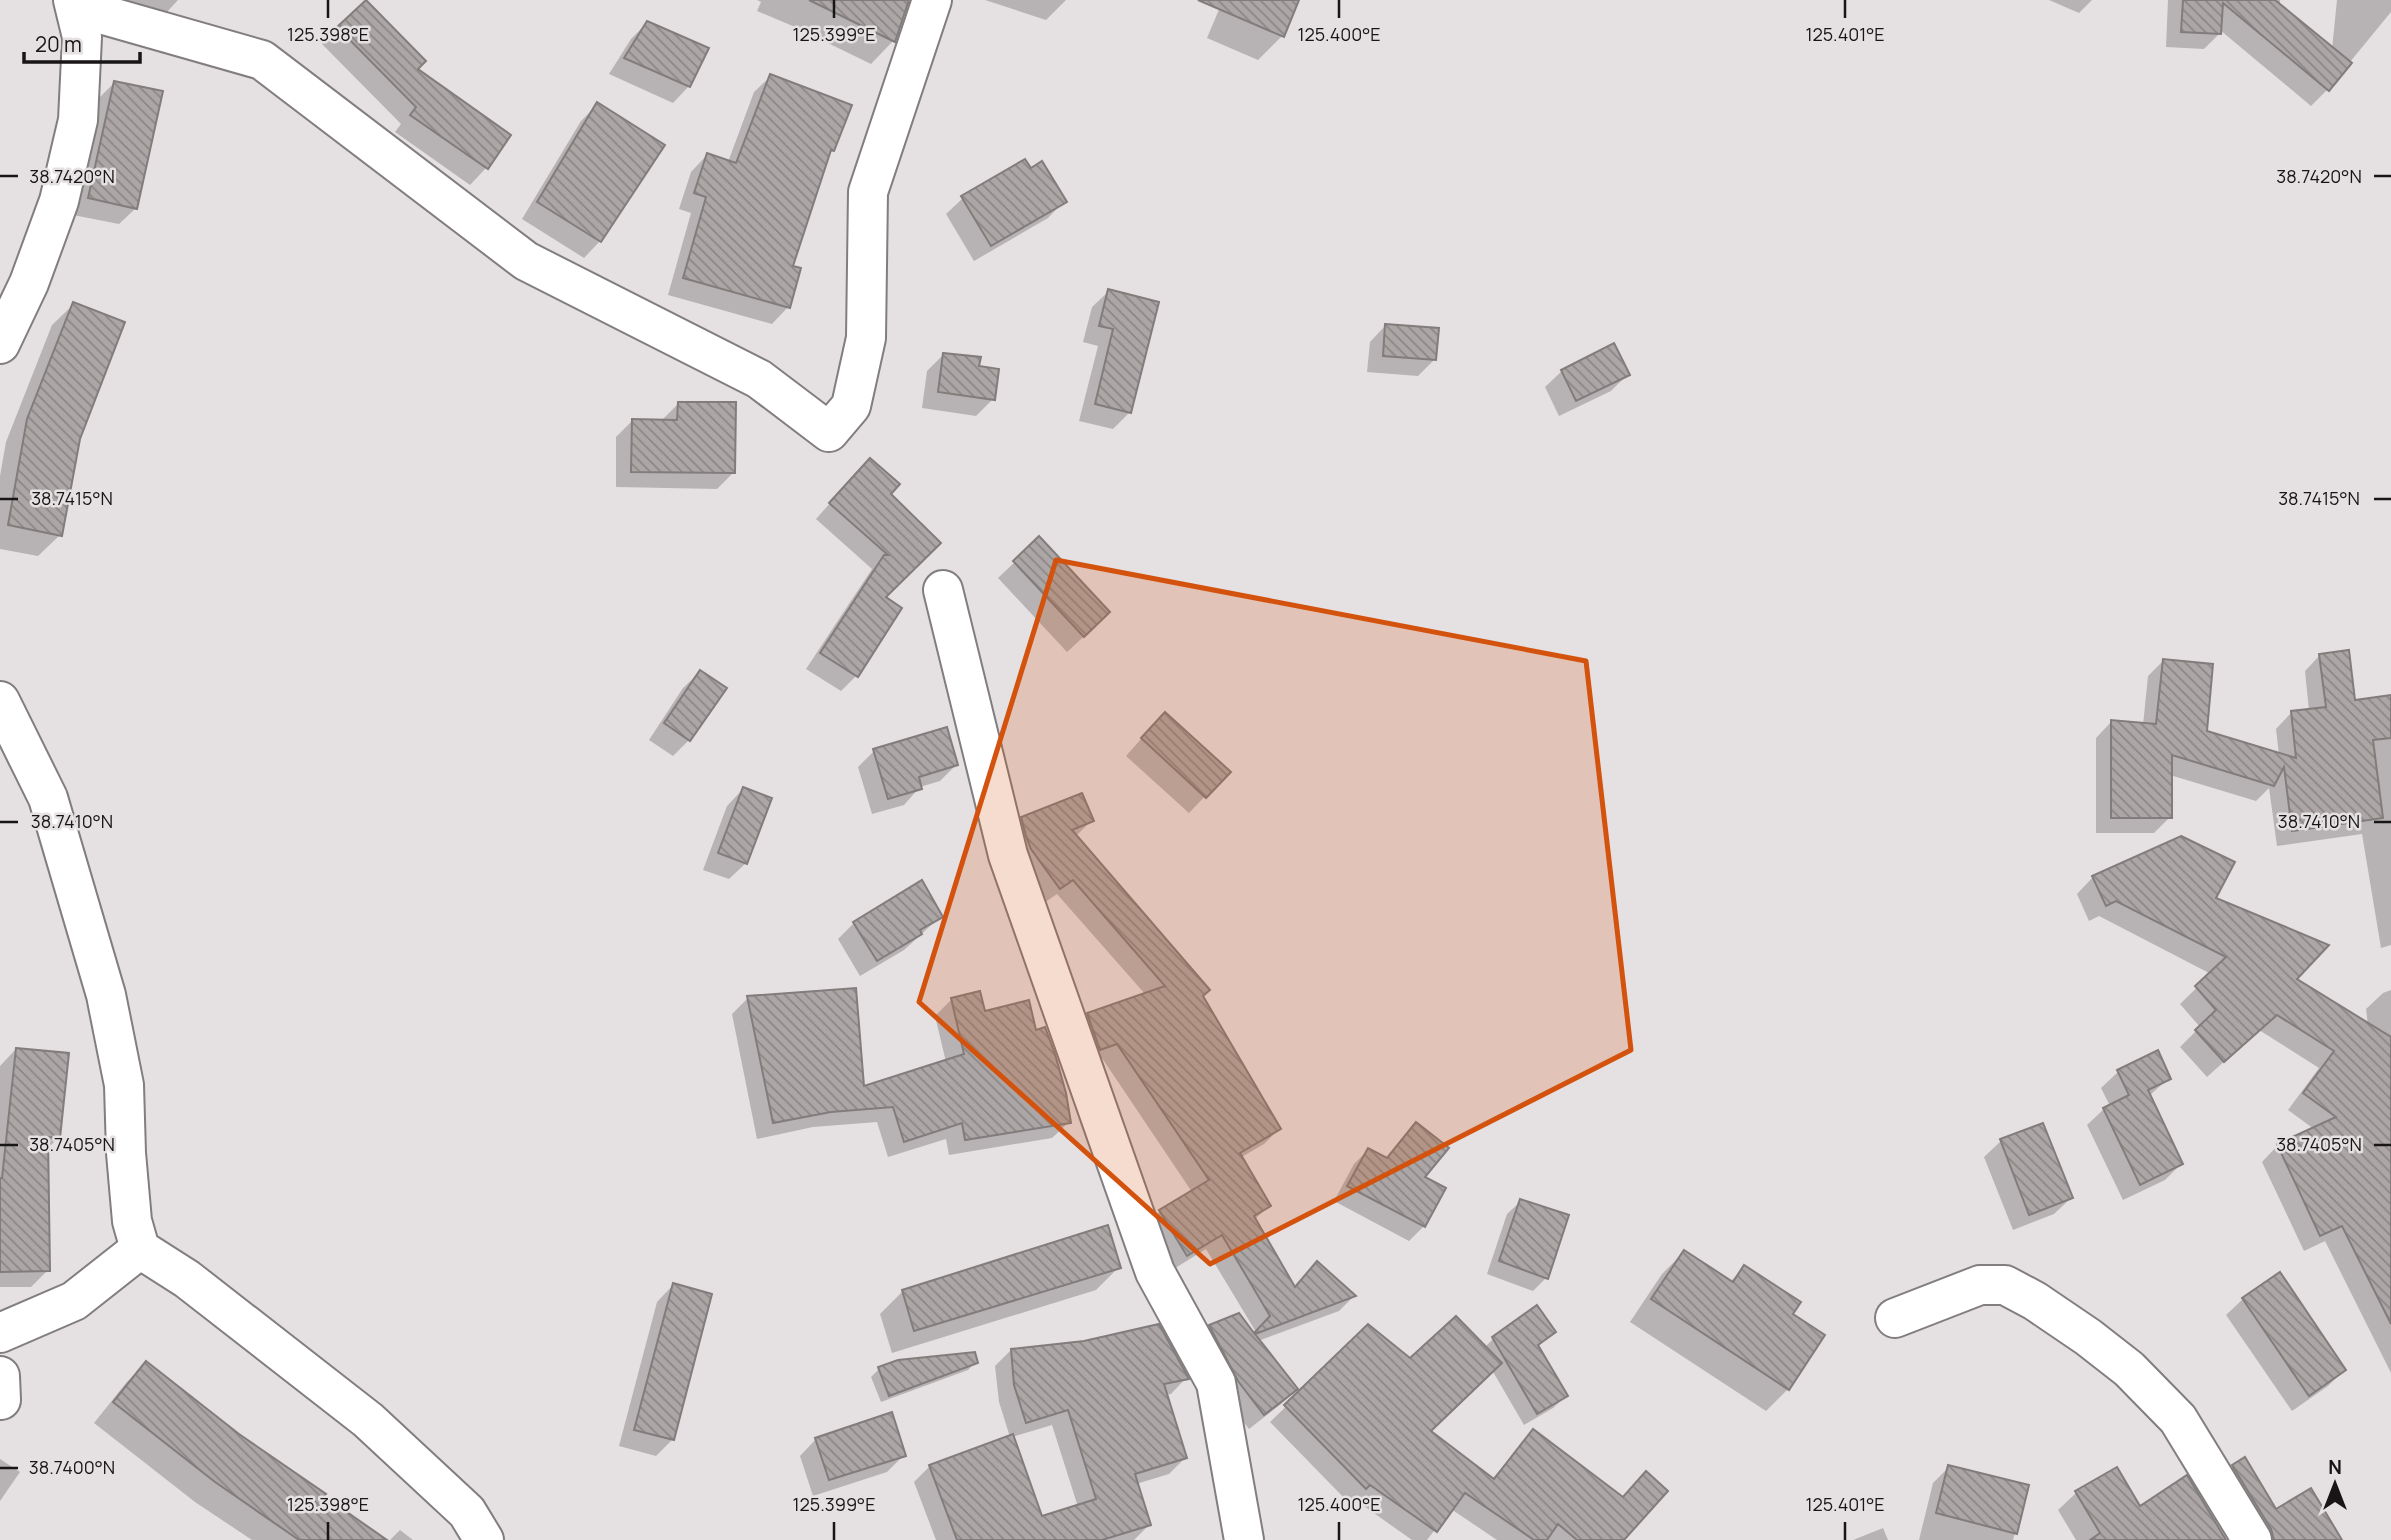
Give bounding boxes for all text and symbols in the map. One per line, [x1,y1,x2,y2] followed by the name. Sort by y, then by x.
[24,21,140,65] scale bar
[287,22,369,46] text: 125.398°E
[793,22,875,46] text: 125.399°E
[1297,22,1381,46] text: 125.400°E
[1805,22,1885,46] text: 125.401°E
[35,30,82,58] text: 20 m
[29,164,115,188] text: 38.7420°N
[2276,164,2362,188] text: 38.7420°N
[31,486,113,510] text: 38.7415°N
[2278,486,2360,510] text: 38.7415°N
[31,809,113,833] text: 38.7410°N
[2278,809,2360,833] text: 38.7410°N
[29,1132,115,1156] text: 38.7405°N
[2276,1132,2362,1156] text: 38.7405°N
[2300,1449,2370,1519] north arrow
[2328,1454,2342,1480] text: N
[29,1455,115,1479] text: 38.7400°N
[287,1492,369,1516] text: 125.398°E
[793,1492,875,1516] text: 125.399°E
[1297,1492,1381,1516] text: 125.400°E
[1805,1492,1885,1516] text: 125.401°E

